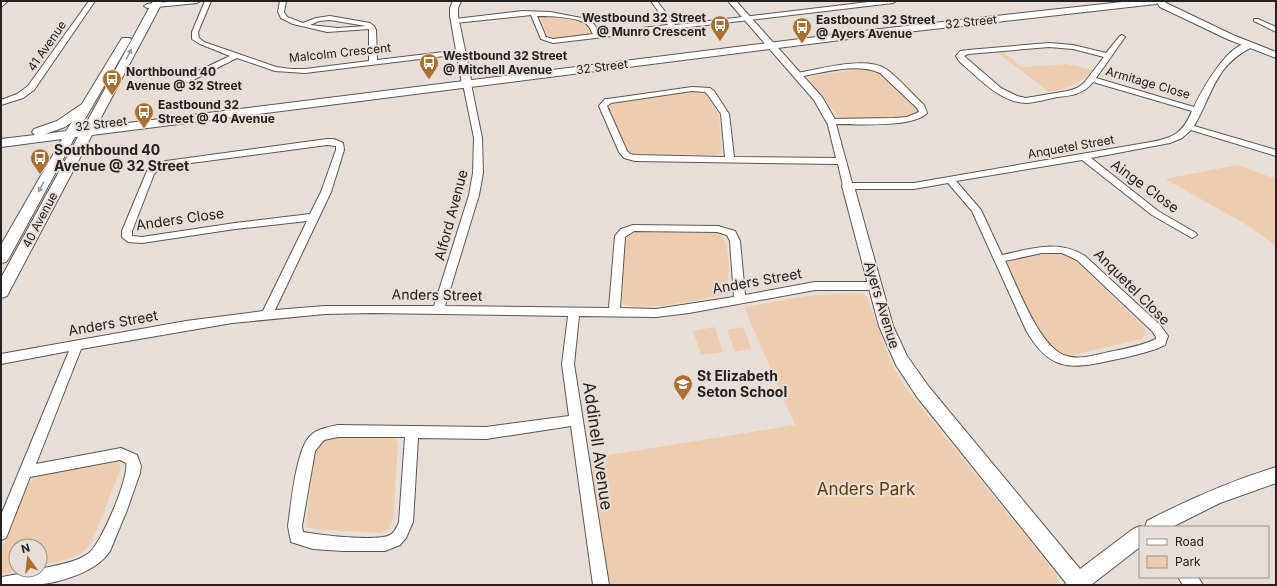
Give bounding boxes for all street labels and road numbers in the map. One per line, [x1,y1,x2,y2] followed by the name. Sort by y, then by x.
[944,11,998,32] street label: 32 Street
[24,18,69,74] street label: 41 Avenue
[288,40,392,65] street label: Malcolm Crescent
[575,56,629,77] street label: 32 Street
[1104,63,1192,102] street label: Armitage Close
[74,113,128,134] street label: 32 Street
[1026,131,1115,162] street label: Anquetel Street
[1108,155,1183,216] street label: Ainge Close
[430,168,471,262] street label: Alford Avenue
[19,189,60,250] street label: 40 Avenue
[135,204,225,233] street label: Anders Close
[1091,245,1174,328] street label: Anquetel Close
[861,259,904,350] street label: Ayers Avenue
[711,264,803,297] street label: Anders Street
[391,285,483,304] street label: Anders Street
[67,306,159,339] street label: Anders Street
[579,381,617,512] street label: Addinell Avenue

